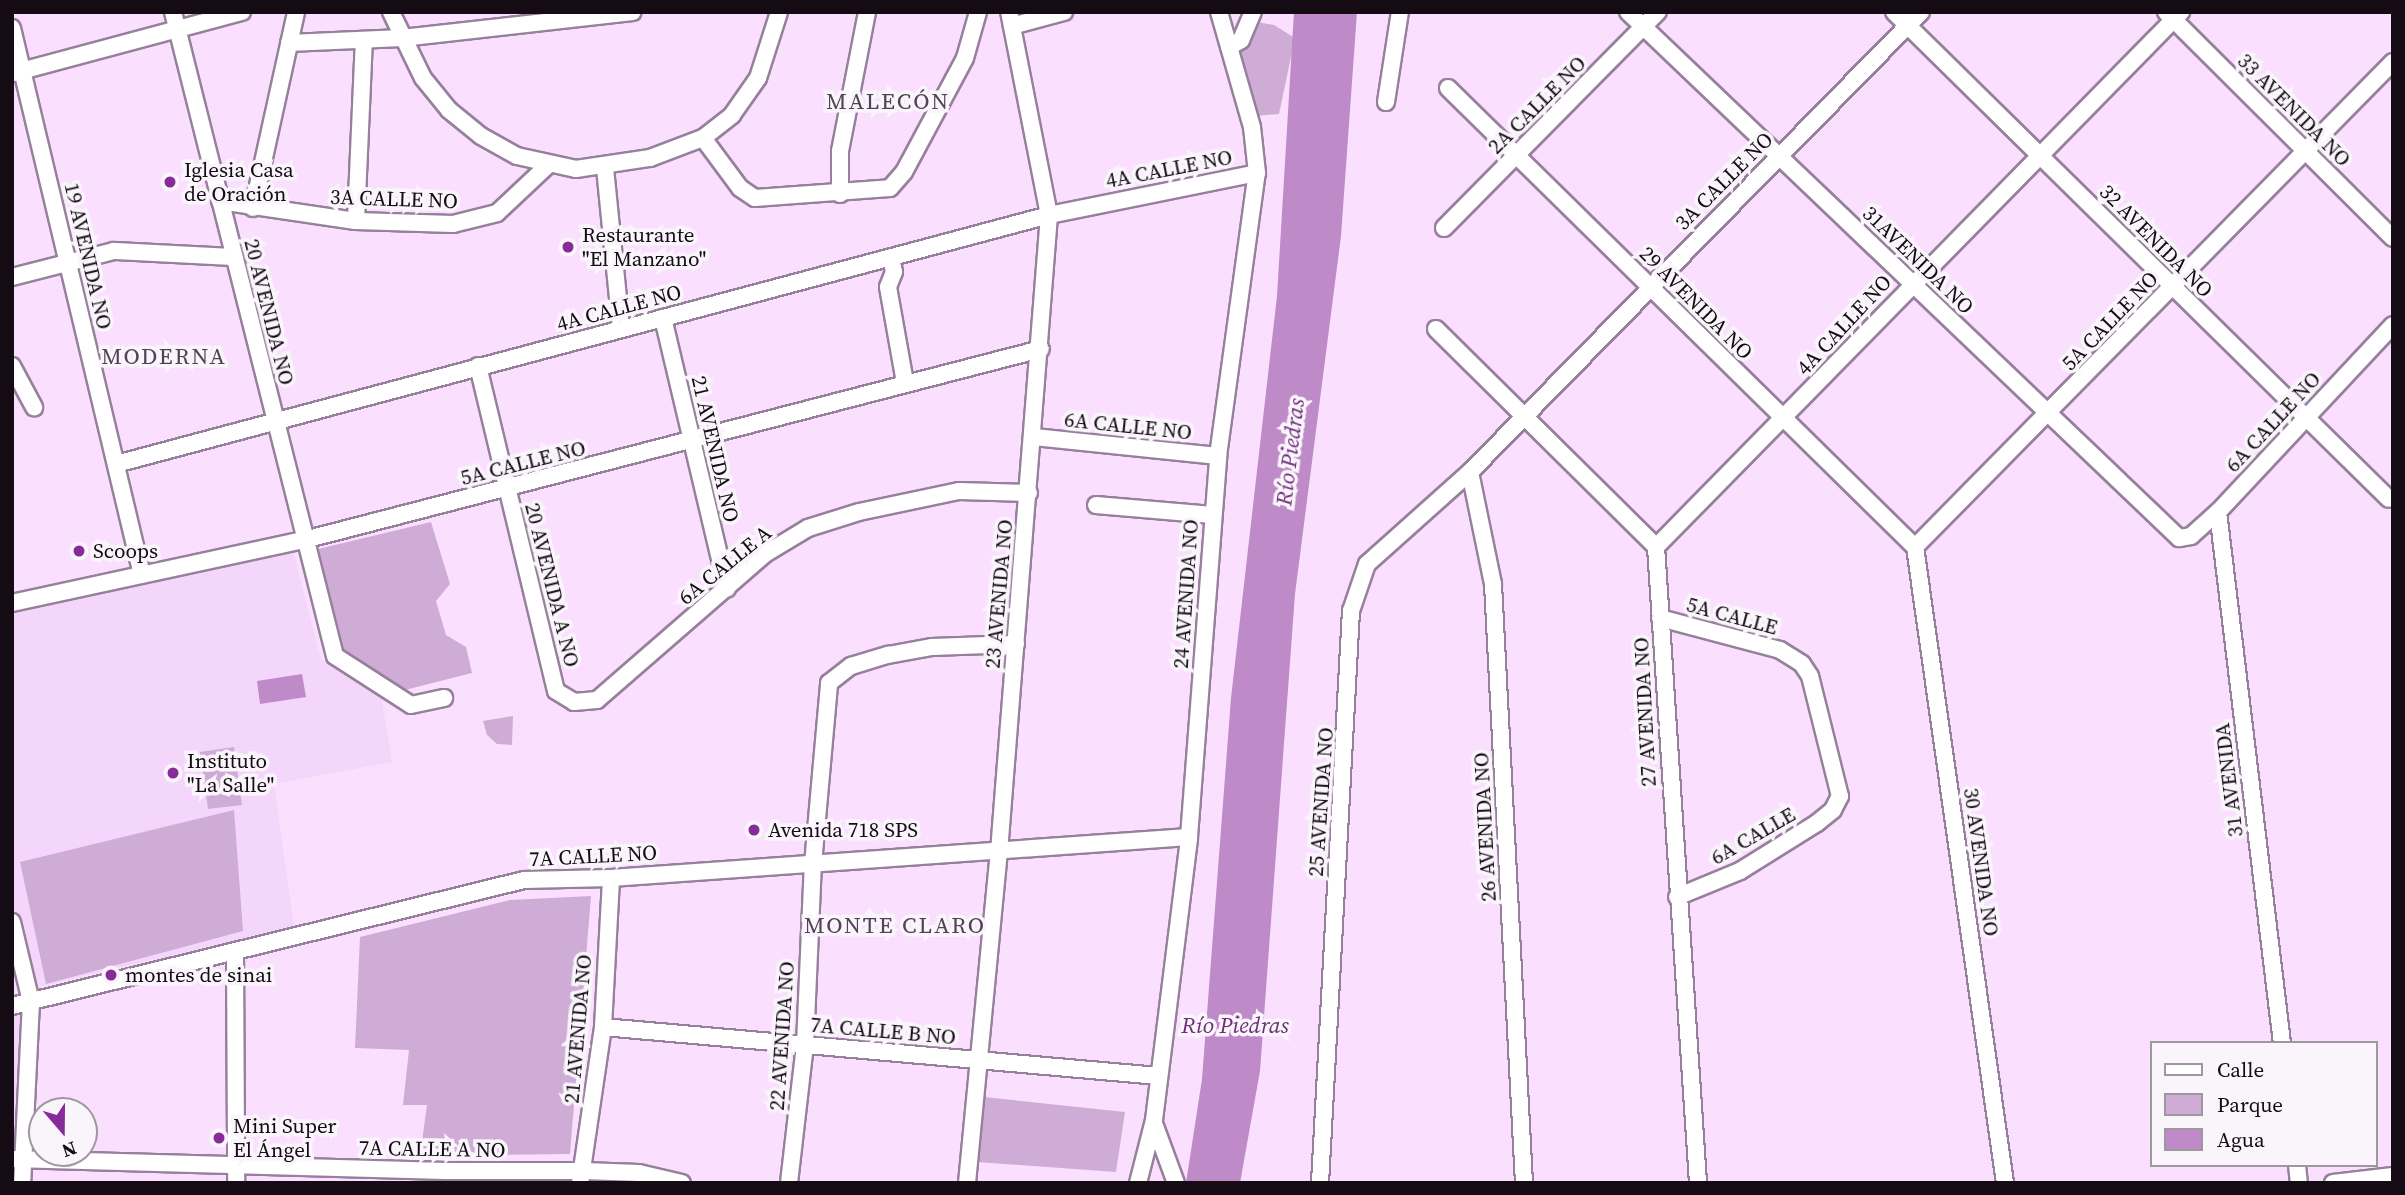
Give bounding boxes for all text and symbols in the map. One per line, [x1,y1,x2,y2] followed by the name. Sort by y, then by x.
[2232,48,2356,172] street label: 33 AVENIDA NO
[1483,51,1591,159] street label: 2A CALLE NO
[827,87,949,115] district label: MALECÓN
[1670,127,1778,235] street label: 3A CALLE NO
[1104,144,1234,194] street label: 4A CALLE NO
[184,157,294,207] place label: Iglesia Casa de Oración
[162,174,178,190] marker: Iglesia Casa de Oración
[2094,179,2218,303] street label: 32 AVENIDA NO
[59,180,117,332] street label: 19 AVENIDA NO
[330,184,458,214] street label: 3A CALLE NO
[1857,201,1979,319] street label: 31AVENIDA NO
[582,222,706,272] place label: Restaurante "El Manzano"
[239,236,299,388] street label: 20 AVENIDA NO
[560,239,576,255] marker: Restaurante "El Manzano"
[1634,241,1758,365] street label: 29 AVENIDA NO
[2056,266,2164,376] street label: 5A CALLE NO
[1791,270,1897,380] street label: 4A CALLE NO
[554,279,684,337] street label: 4A CALLE NO
[102,342,226,370] district label: MODERNA
[2220,367,2326,477] street label: 6A CALLE NO
[686,373,744,525] street label: 21 AVENIDA NO
[1270,397,1310,507] water label: Río Piedras
[1063,407,1193,445] street label: 6A CALLE NO
[458,435,588,491] street label: 5A CALLE NO
[519,500,585,670] street label: 20 AVENIDA A NO
[980,518,1018,670] street label: 23 AVENIDA NO
[1168,519,1204,669] street label: 24 AVENIDA NO
[674,520,776,610] street label: 6A CALLE A
[93,538,158,564] place label: Scoops
[71,543,87,559] marker: Scoops
[1684,592,1780,640] street label: 5A CALLE
[1629,637,1661,787] street label: 27 AVENIDA NO
[2210,722,2248,838] street label: 31 AVENIDA
[1303,727,1339,877] street label: 25 AVENIDA NO
[187,748,274,798] place label: Instituto "La Salle"
[1469,752,1501,902] street label: 26 AVENIDA NO
[165,765,181,781] marker: Instituto "La Salle"
[1958,786,2004,938] street label: 30 AVENIDA NO
[1706,802,1800,870] street label: 6A CALLE
[768,817,918,843] place label: Avenida 718 SPS
[746,822,762,838] marker: Avenida 718 SPS
[528,840,658,872] street label: 7A CALLE NO
[805,911,985,939] district label: MONTE CLARO
[559,953,597,1105] street label: 21 AVENIDA NO
[764,961,800,1111] street label: 22 AVENIDA NO
[125,962,272,988] place label: montes de sinai
[103,967,119,983] marker: montes de sinai
[1181,1011,1289,1039] water label: Río Piedras
[809,1012,957,1050] street label: 7A CALLE B NO
[2150,1041,2377,1167] legend
[2217,1055,2264,1084] text: Calle
[2217,1090,2283,1119] text: Parque
[28,1097,98,1167] north arrow
[233,1113,336,1163] place label: Mini Super El Ángel
[2217,1125,2265,1154] text: Agua
[211,1130,227,1146] marker: Mini Super El Ángel
[59,1135,80,1164] text: N
[358,1135,506,1163] street label: 7A CALLE A NO

